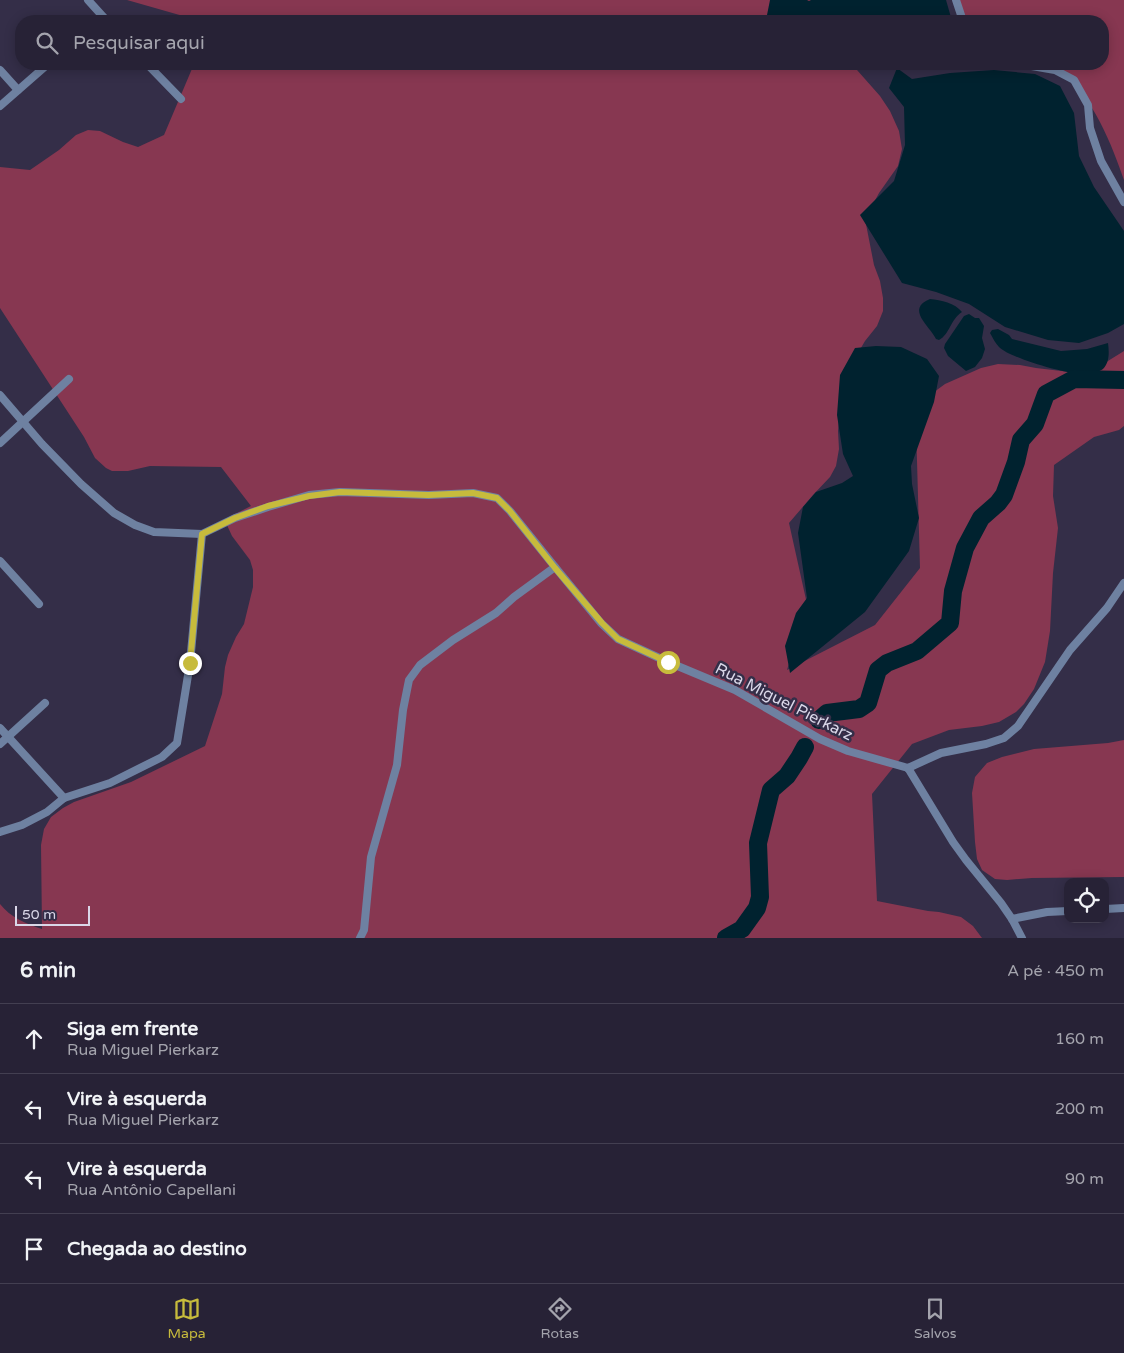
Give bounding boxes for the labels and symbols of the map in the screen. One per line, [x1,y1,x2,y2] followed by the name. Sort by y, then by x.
[657,651,680,674] route start
[179,652,202,675] route end
[712,659,856,745] street label: Rua Miguel Pierkarz
[15,903,90,926] scale bar

